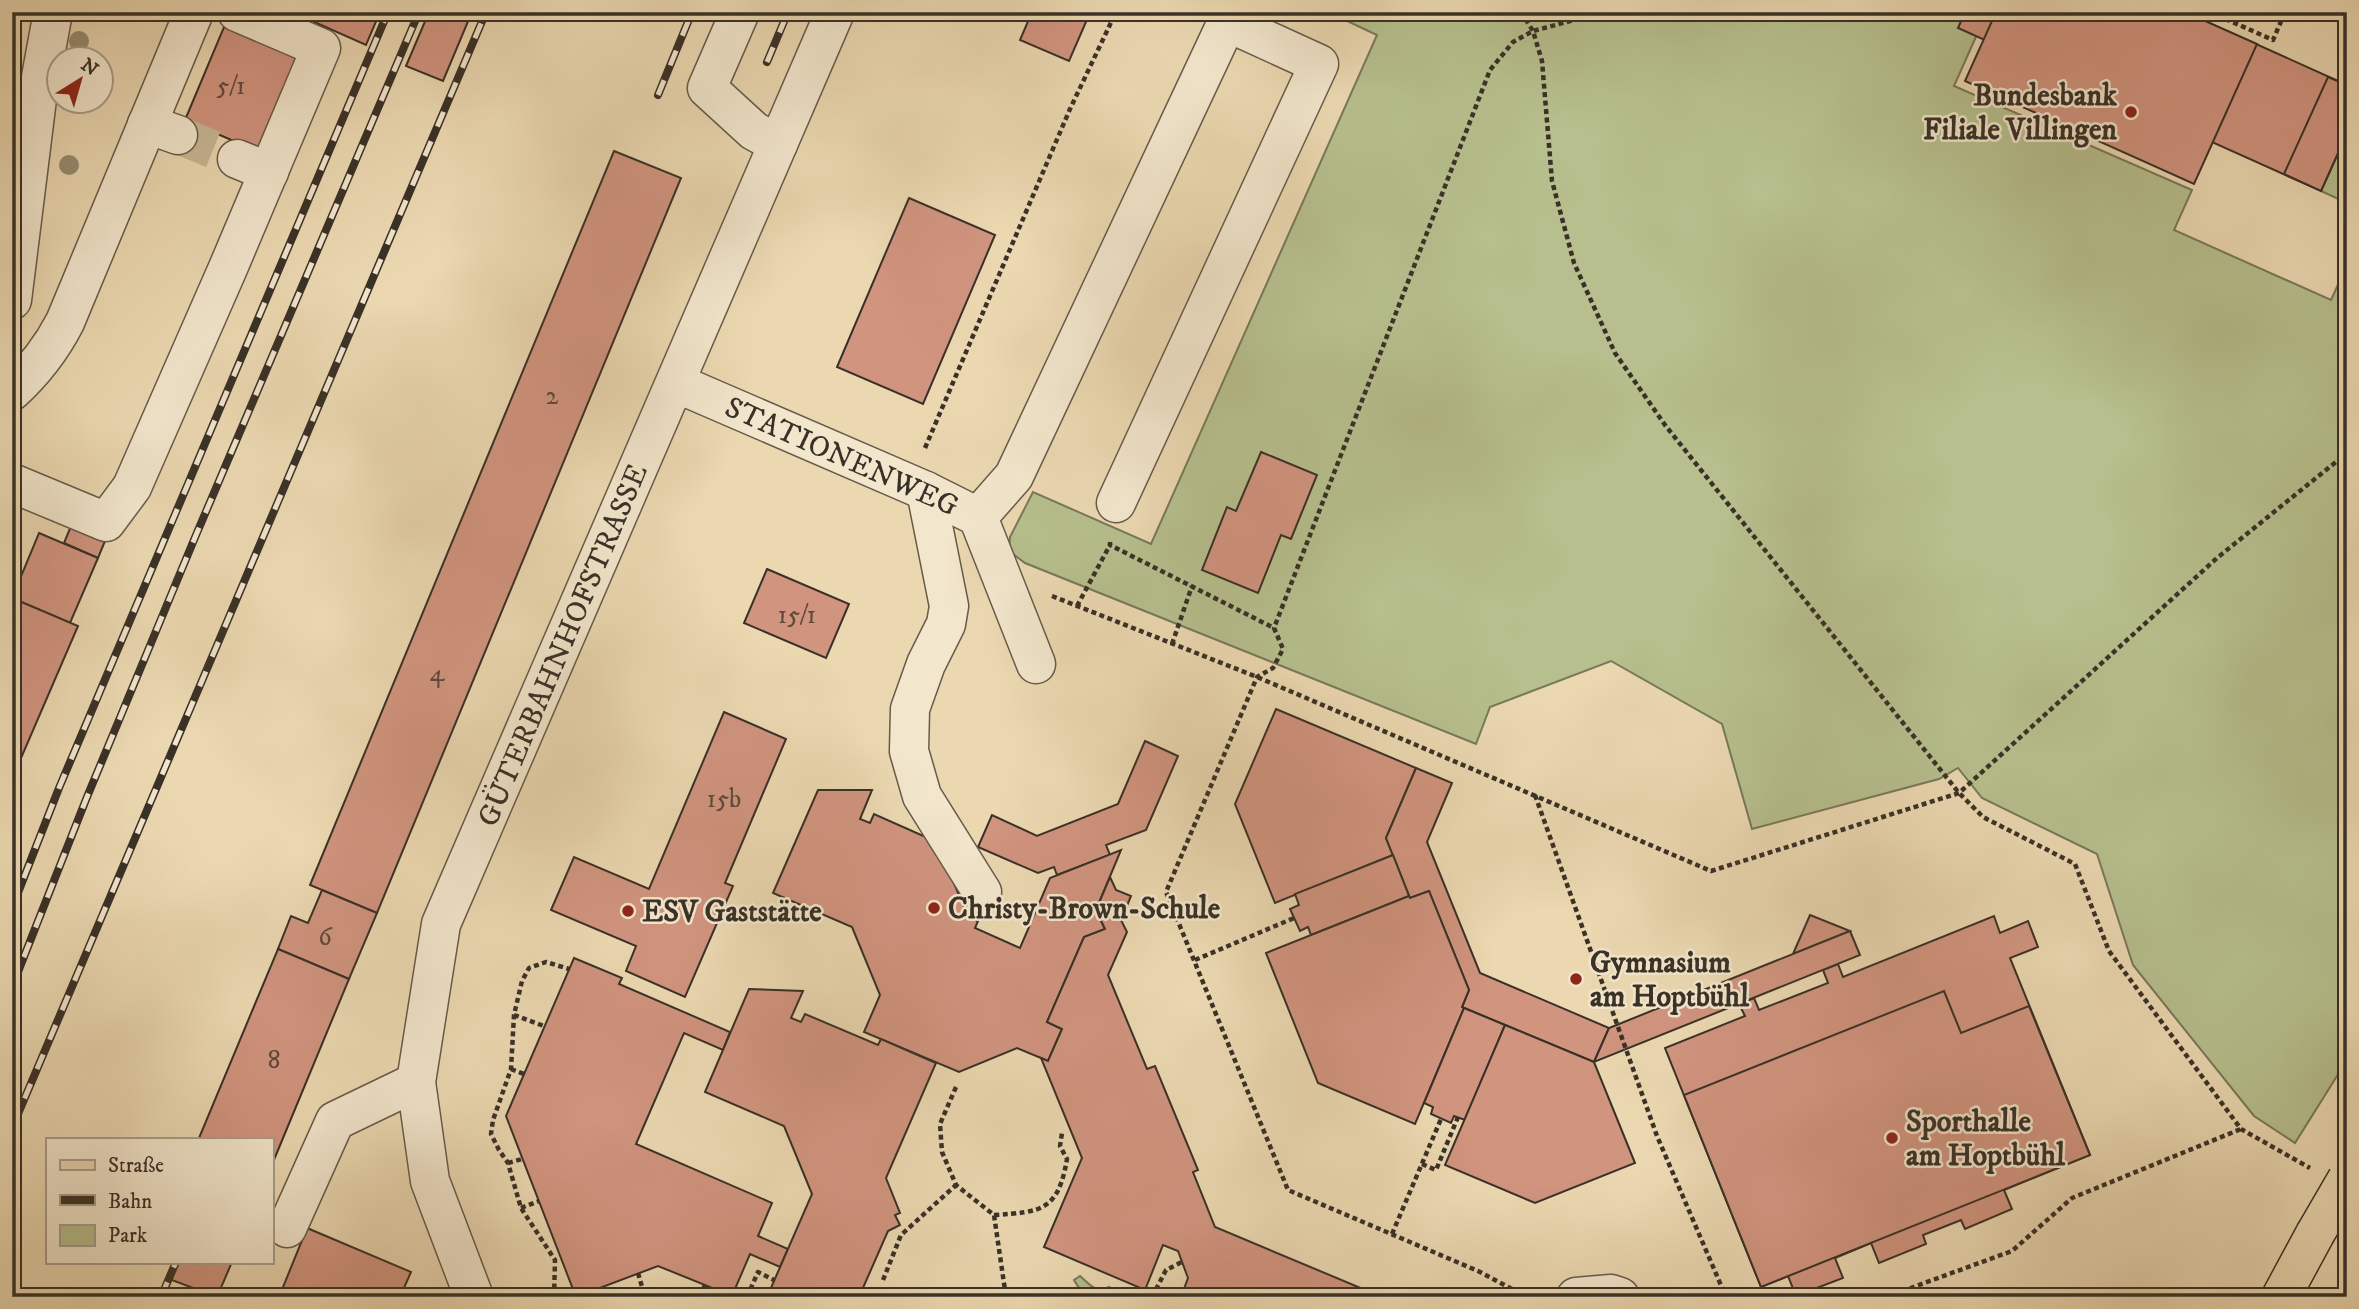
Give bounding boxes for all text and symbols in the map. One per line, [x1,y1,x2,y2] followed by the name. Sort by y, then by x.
[46,46,116,116] north arrow
[76,54,103,82] text: N
[216,70,246,103] house number: 5/1
[1923,78,2118,149] place label: Bundesbank Filiale Villingen
[2123,104,2139,120] marker: Bundesbank Filiale Villingen
[546,380,559,413] house number: 2
[719,389,964,525] street label: STATIONENWEG
[468,458,657,833] street label: GÜTERBAHNHOFSTRASSE
[778,599,816,632] house number: 15/1
[430,657,446,690] house number: 4
[707,783,741,816] house number: 15b
[948,891,1221,928] place label: Christy-Brown-Schule
[642,894,822,931] place label: ESV Gaststätte
[926,900,942,916] marker: Christy-Brown-Schule
[620,903,636,919] marker: ESV Gaststätte
[318,921,333,954] house number: 6
[1590,945,1750,1016] place label: Gymnasium am Hoptbühl
[1568,971,1584,987] marker: Gymnasium am Hoptbühl
[267,1044,281,1077] house number: 8
[1906,1104,2066,1175] place label: Sporthalle am Hoptbühl
[1884,1130,1900,1146] marker: Sporthalle am Hoptbühl
[46,1138,273,1264] legend
[108,1153,164,1179] text: Straße
[108,1189,152,1215] text: Bahn
[108,1223,148,1249] text: Park

